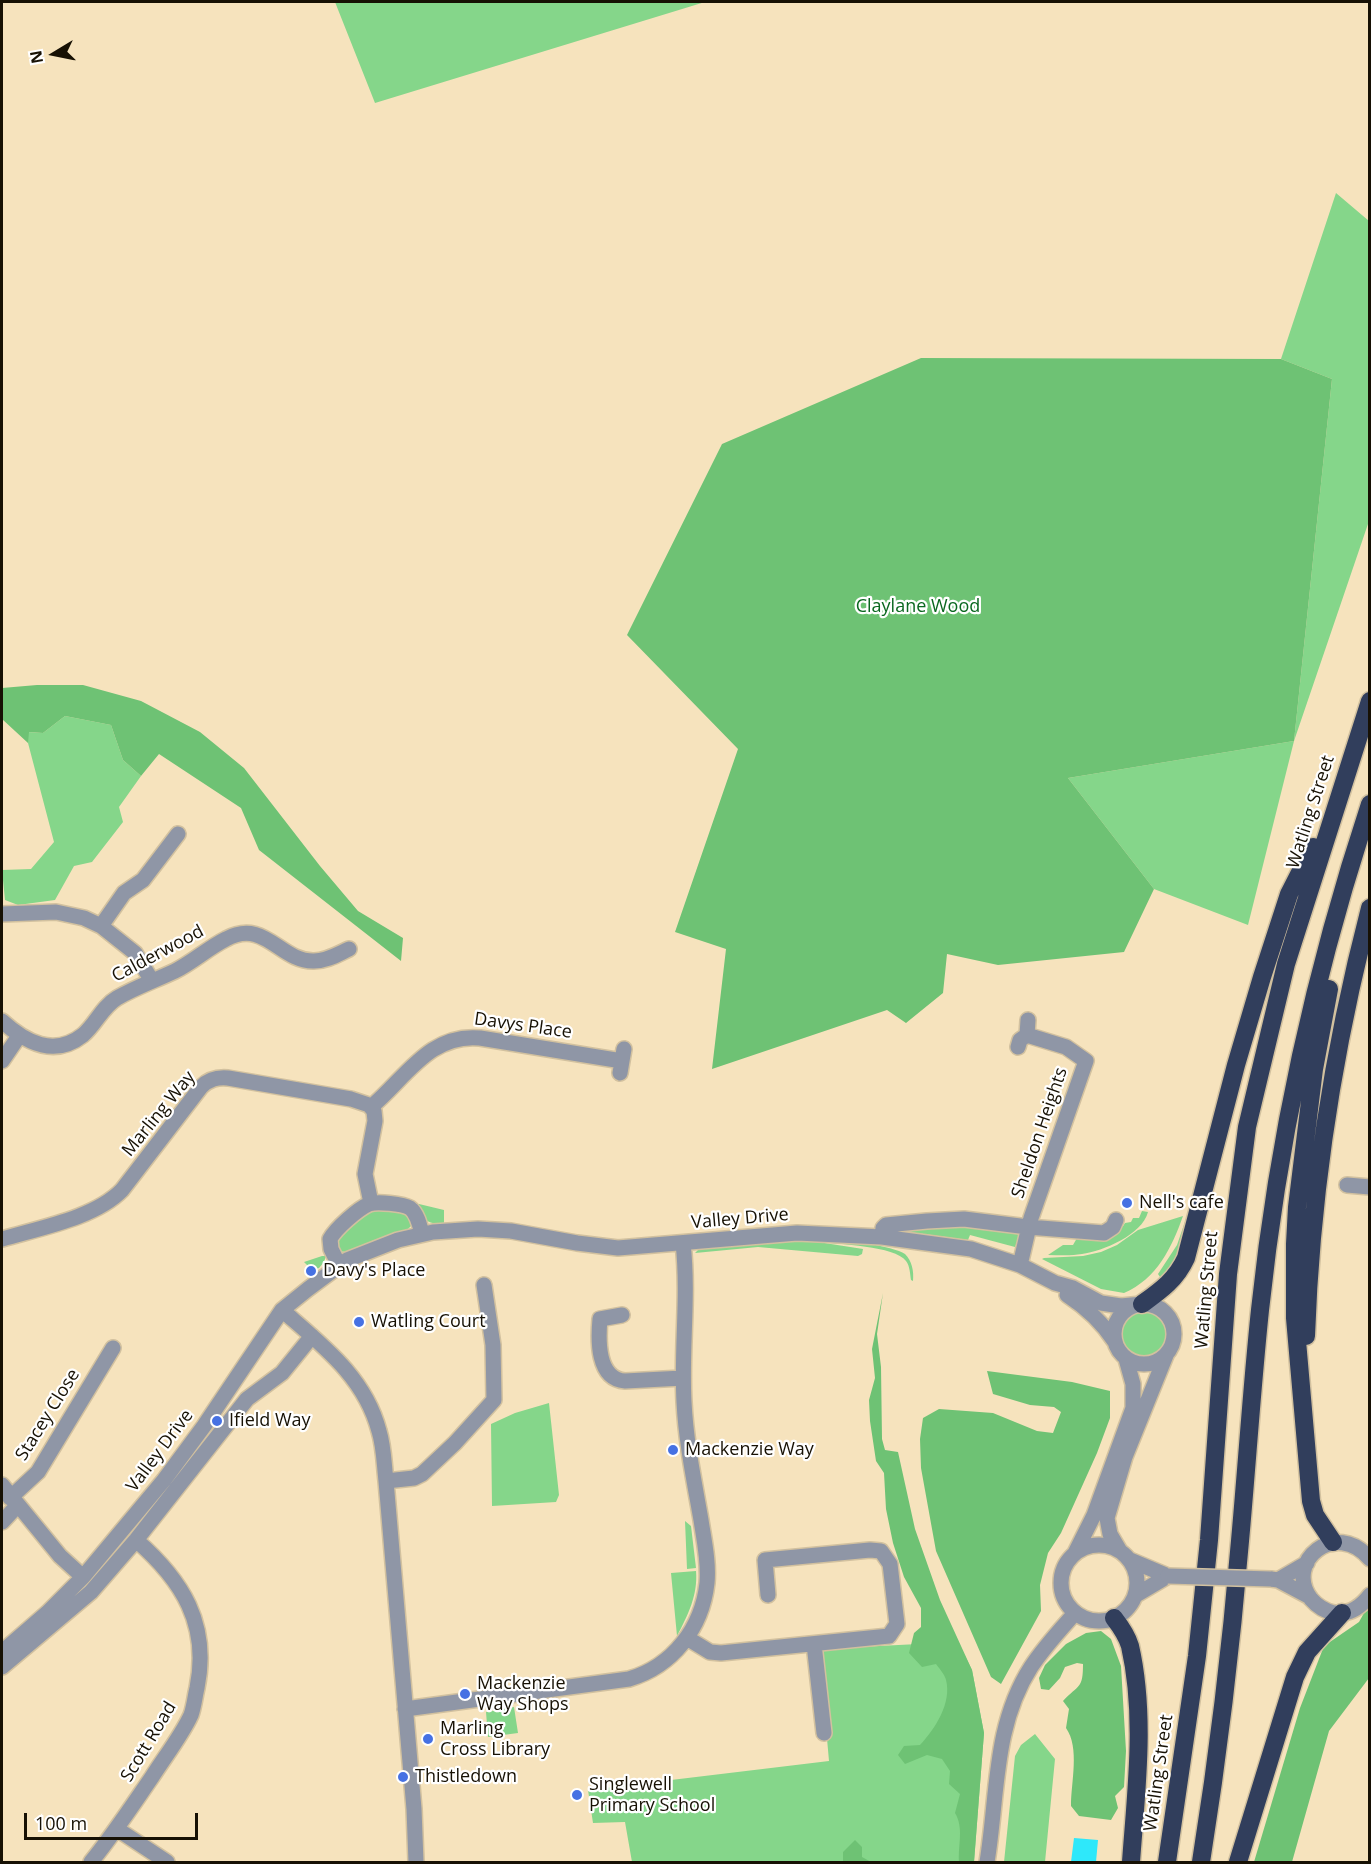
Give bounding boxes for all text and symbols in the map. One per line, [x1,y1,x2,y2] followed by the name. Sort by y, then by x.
[24,24,84,84] north arrow
[24,49,48,65] text: N
[856,596,980,618] park label: Claylane Wood
[1283,753,1339,871] street label: Watling Street
[108,921,208,987] street label: Calderwood
[473,1008,573,1044] street label: Davys Place
[1008,1065,1072,1201] street label: Sheldon Heights
[118,1067,200,1161] street label: Marling Way
[1139,1192,1224,1214] place label: Nell's cafe
[1120,1196,1134,1210] marker: Nell's cafe
[690,1204,790,1234] street label: Valley Drive
[1191,1230,1223,1350] street label: Watling Street
[323,1260,425,1282] place label: Davy's Place
[304,1264,318,1278] marker: Davy's Place
[371,1311,486,1333] place label: Watling Court
[352,1315,366,1329] marker: Watling Court
[11,1365,85,1465] street label: Stacey Close
[122,1405,198,1497] street label: Valley Drive
[229,1410,311,1432] place label: Ifield Way
[210,1414,224,1428] marker: Ifield Way
[685,1439,814,1461] place label: Mackenzie Way
[666,1443,680,1457] marker: Mackenzie Way
[477,1673,569,1716] place label: Mackenzie Way Shops
[458,1687,472,1701] marker: Mackenzie Way Shops
[117,1698,181,1786] street label: Scott Road
[1140,1713,1178,1833] street label: Watling Street
[440,1718,550,1760] place label: Marling Cross Library
[421,1732,435,1746] marker: Marling Cross Library
[415,1766,517,1788] place label: Thistledown
[396,1770,410,1784] marker: Thistledown
[589,1774,715,1816] place label: Singlewell Primary School
[570,1788,584,1802] marker: Singlewell Primary School
[27,1801,201,1839] scale bar
[35,1811,87,1835] text: 100 m

